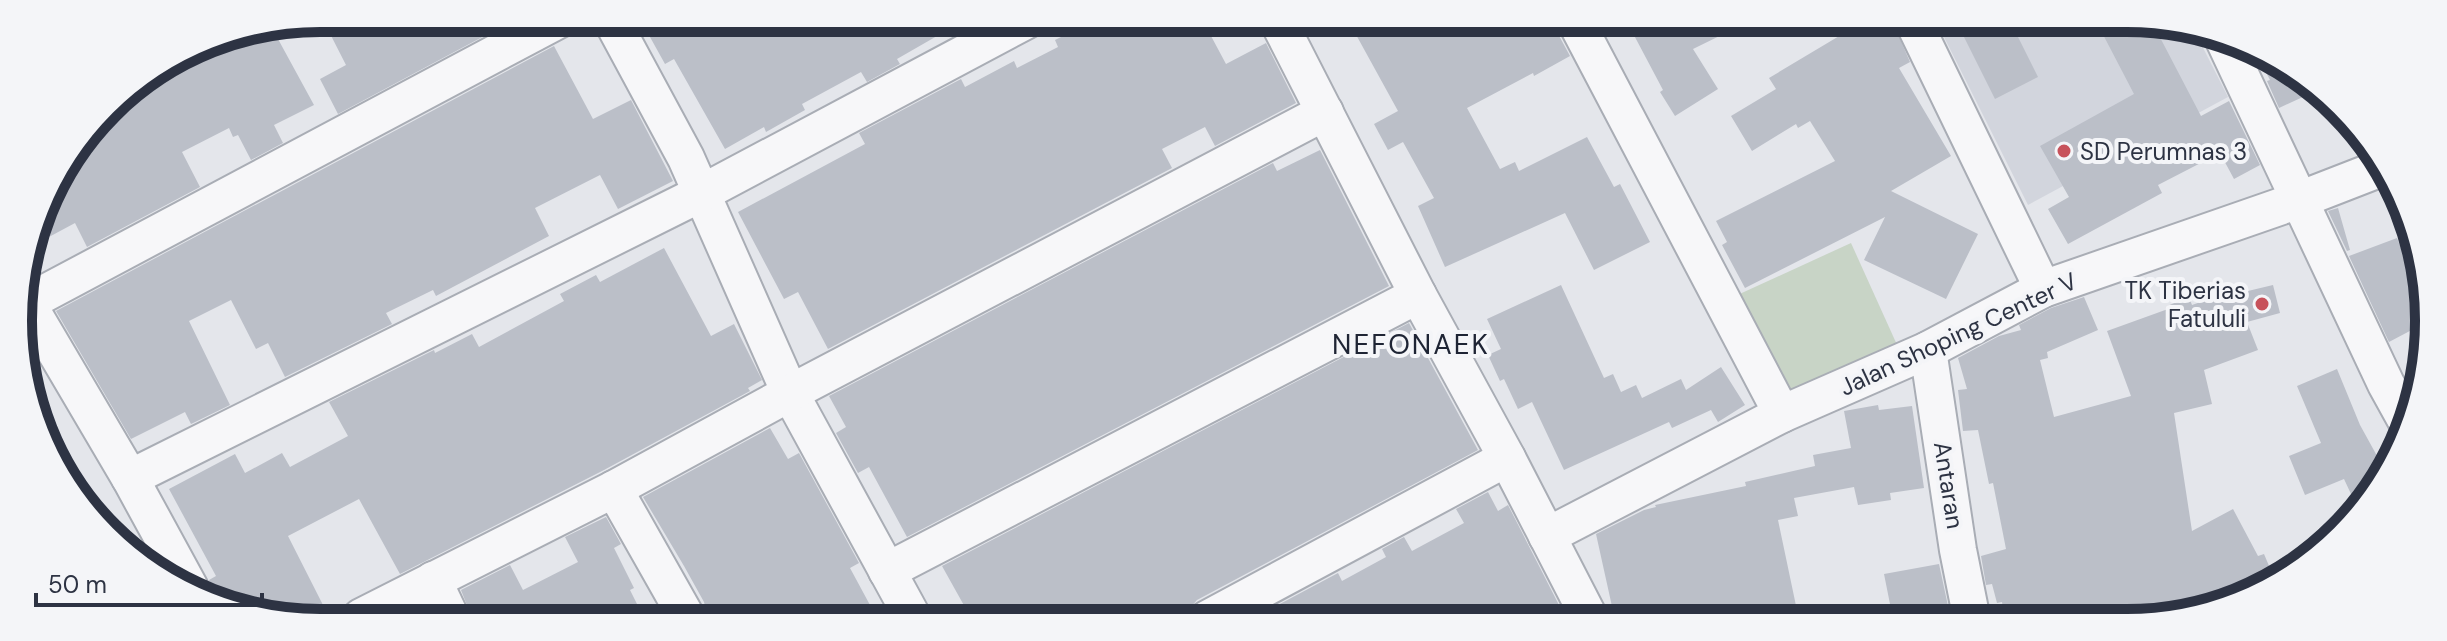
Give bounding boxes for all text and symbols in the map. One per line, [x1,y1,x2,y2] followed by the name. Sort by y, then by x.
[2080,136,2247,167] place label: SD Perumnas 3
[2055,142,2073,160] marker: SD Perumnas 3
[1834,265,2082,403] street label: Jalan Shoping Center V
[2125,275,2246,334] place label: TK Tiberias Fatululi
[2253,295,2271,313] marker: TK Tiberias Fatululi
[1332,326,1490,363] district label: NEFONAEK
[1927,439,1971,531] street label: Antaran
[36,557,262,607] scale bar
[48,569,107,600] text: 50 m

